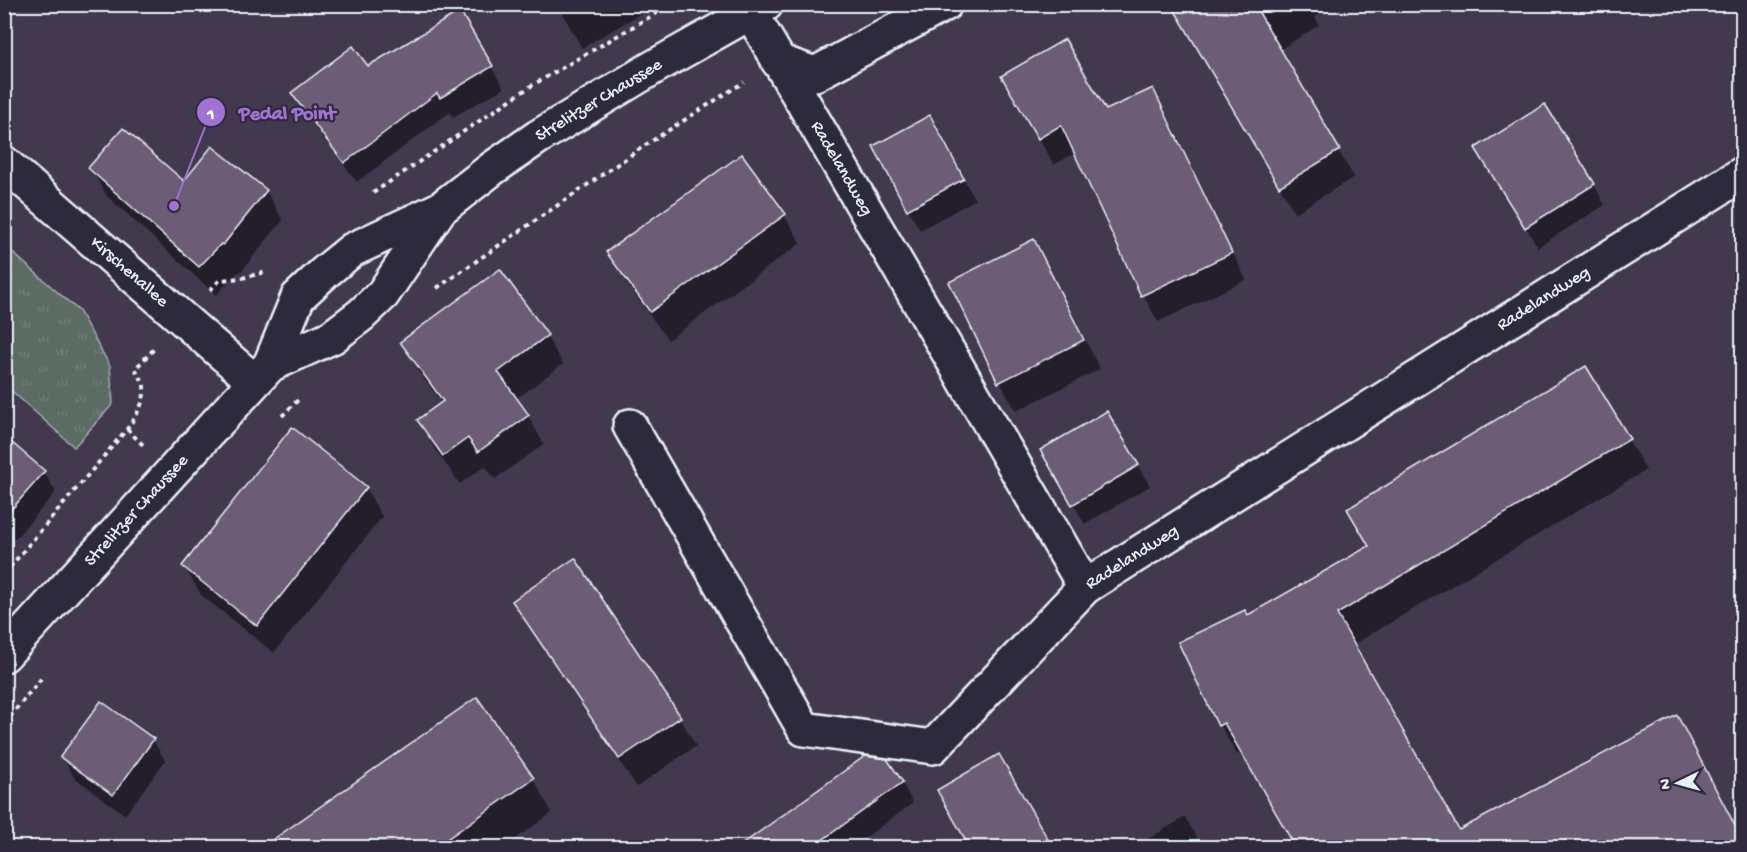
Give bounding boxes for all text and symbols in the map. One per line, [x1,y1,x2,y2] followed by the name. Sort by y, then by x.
[532,54,667,147] street label: Strelitzer Chaussee
[196,93,347,131] callout: Pedal Point
[238,104,337,127] text: Pedal Point
[206,105,215,126] text: 1
[806,118,877,220] street label: Radelandweg
[86,232,173,312] street label: Kirschenallee
[1493,262,1594,336] street label: Radelandweg
[80,450,193,571] street label: Strelitzer Chaussee
[1082,520,1183,594] street label: Radelandweg
[1648,753,1708,813] north arrow
[1657,777,1676,790] text: N

